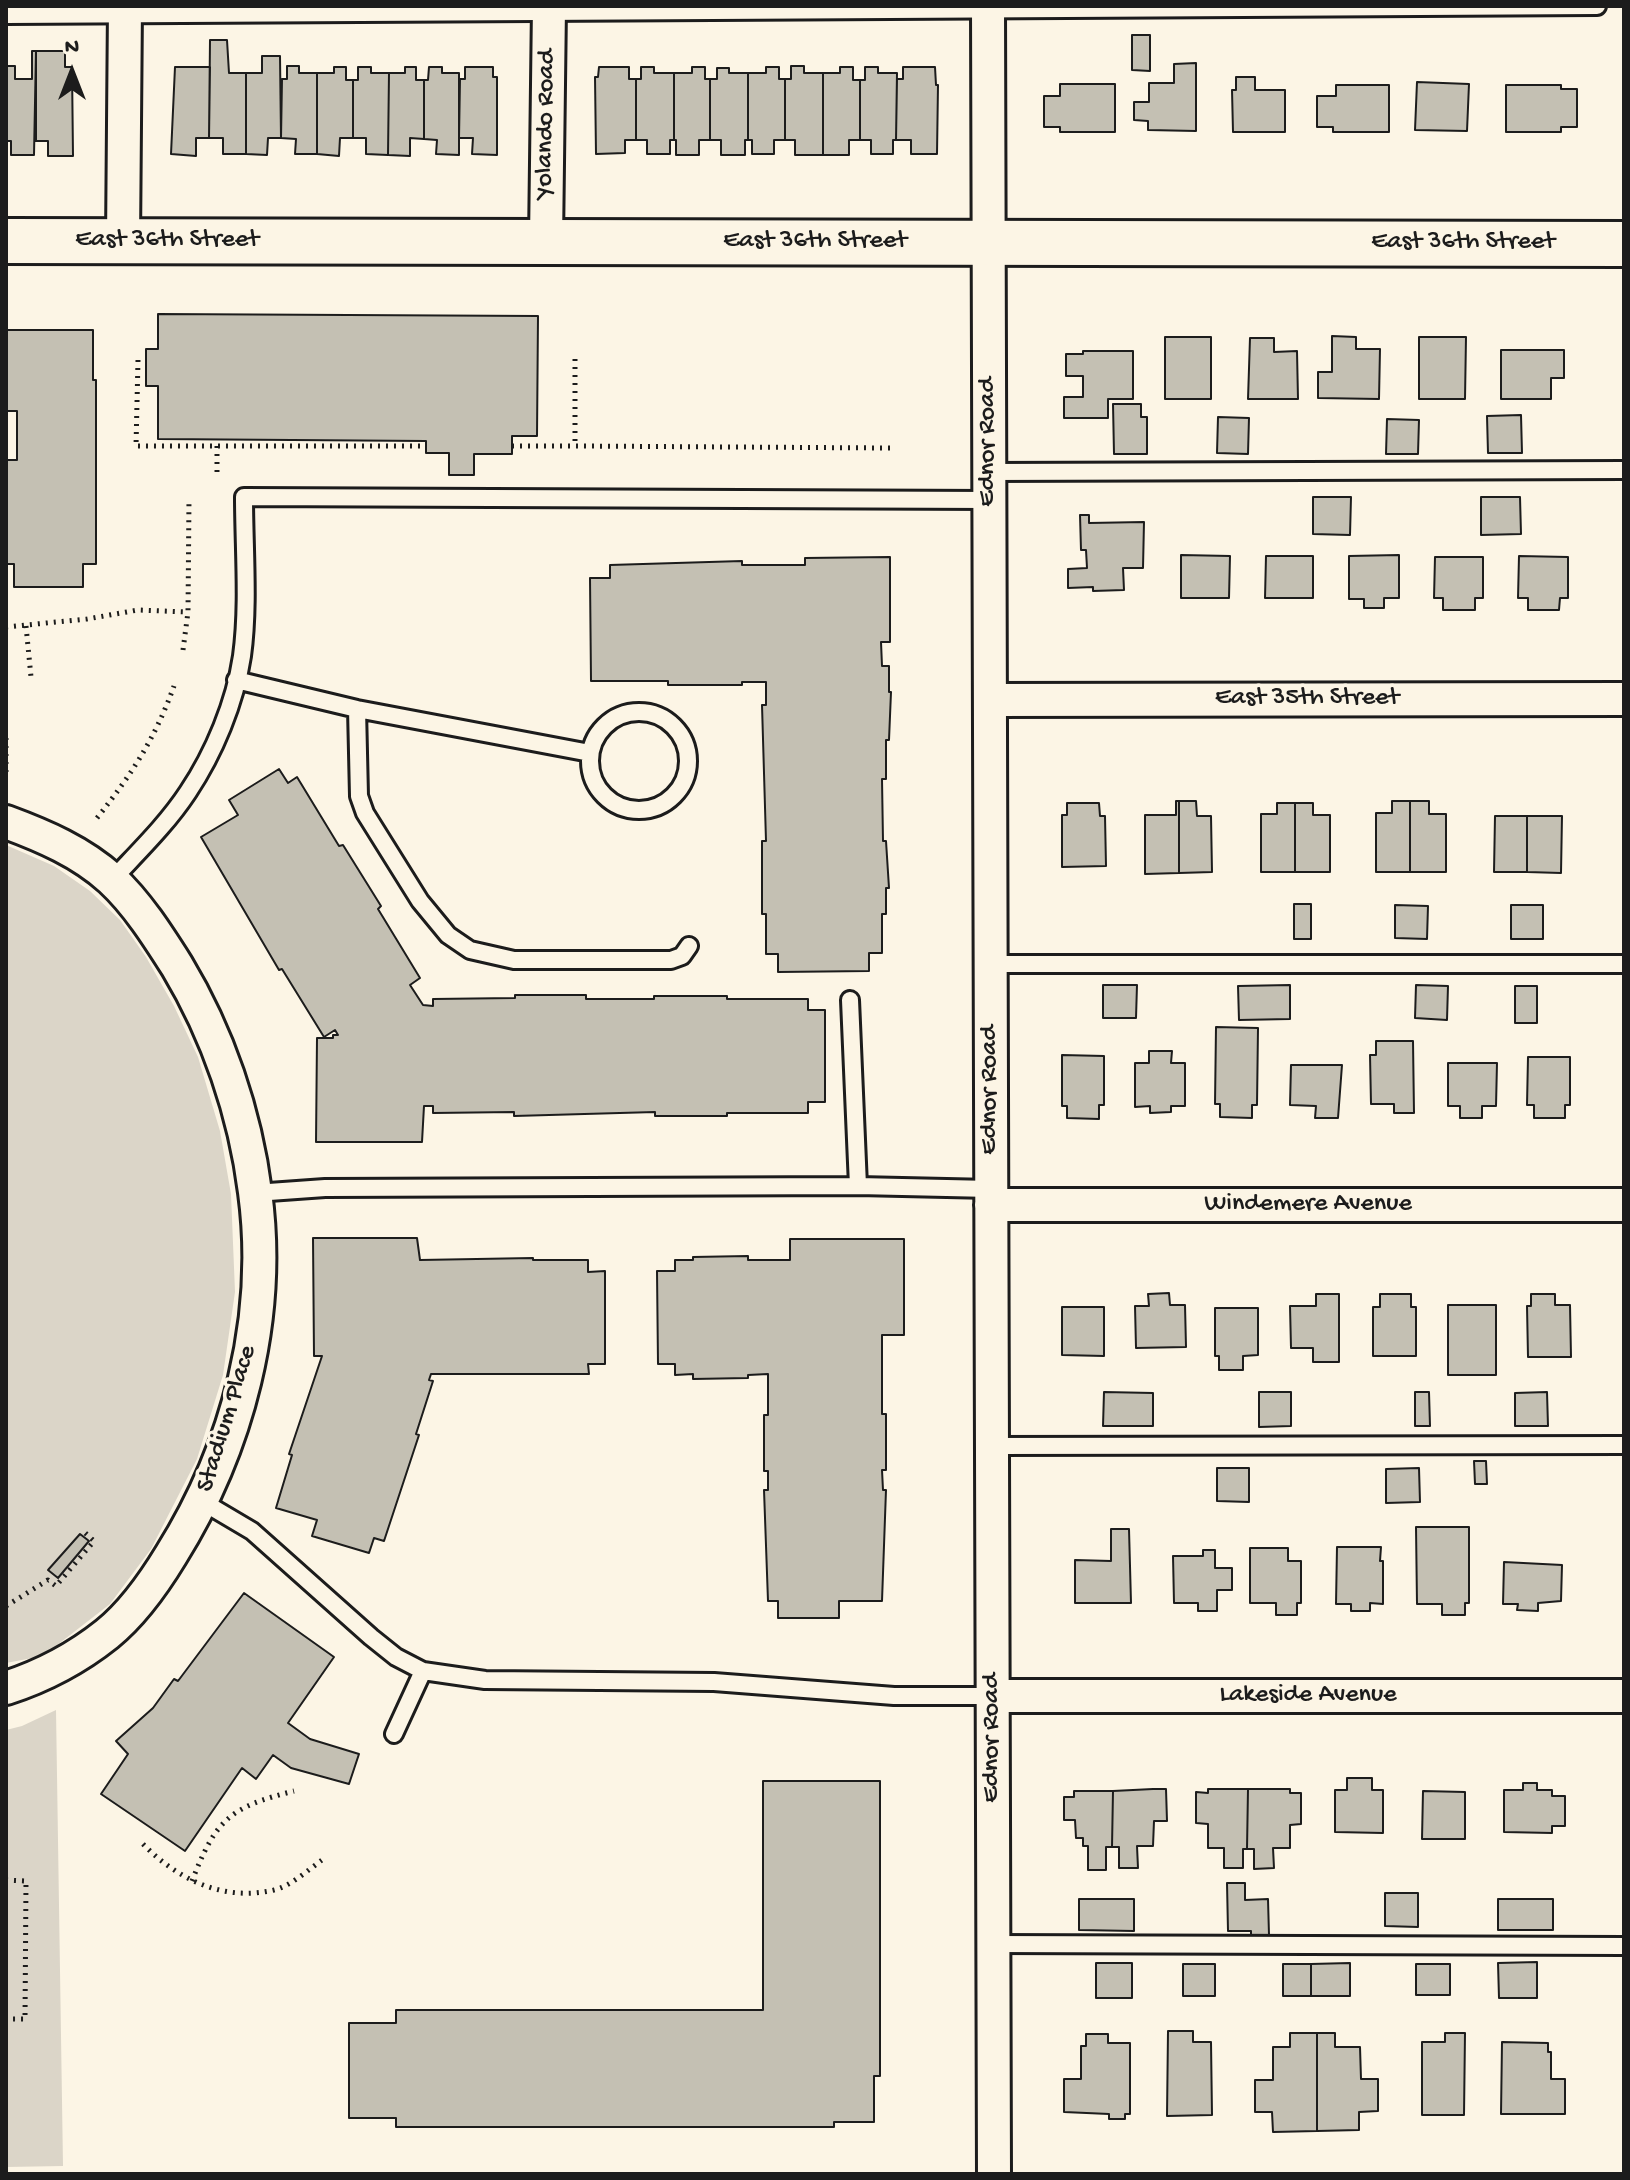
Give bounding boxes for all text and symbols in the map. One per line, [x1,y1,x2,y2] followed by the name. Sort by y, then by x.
[32,32,112,112] north arrow
[65,35,79,61] text: N
[530,49,564,199] street label: Yolando Road
[75,225,259,257] street label: East 36th Street
[723,226,907,258] street label: East 36th Street
[1371,227,1555,259] street label: East 36th Street
[973,377,1005,507] street label: Ednor Road
[1215,683,1399,715] street label: East 35th Street
[975,1025,1007,1155] street label: Ednor Road
[1204,1189,1412,1221] street label: Windemere Avenue
[191,1342,265,1496] street label: Stadium Place
[977,1673,1009,1803] street label: Ednor Road
[1219,1680,1397,1712] street label: Lakeside Avenue

